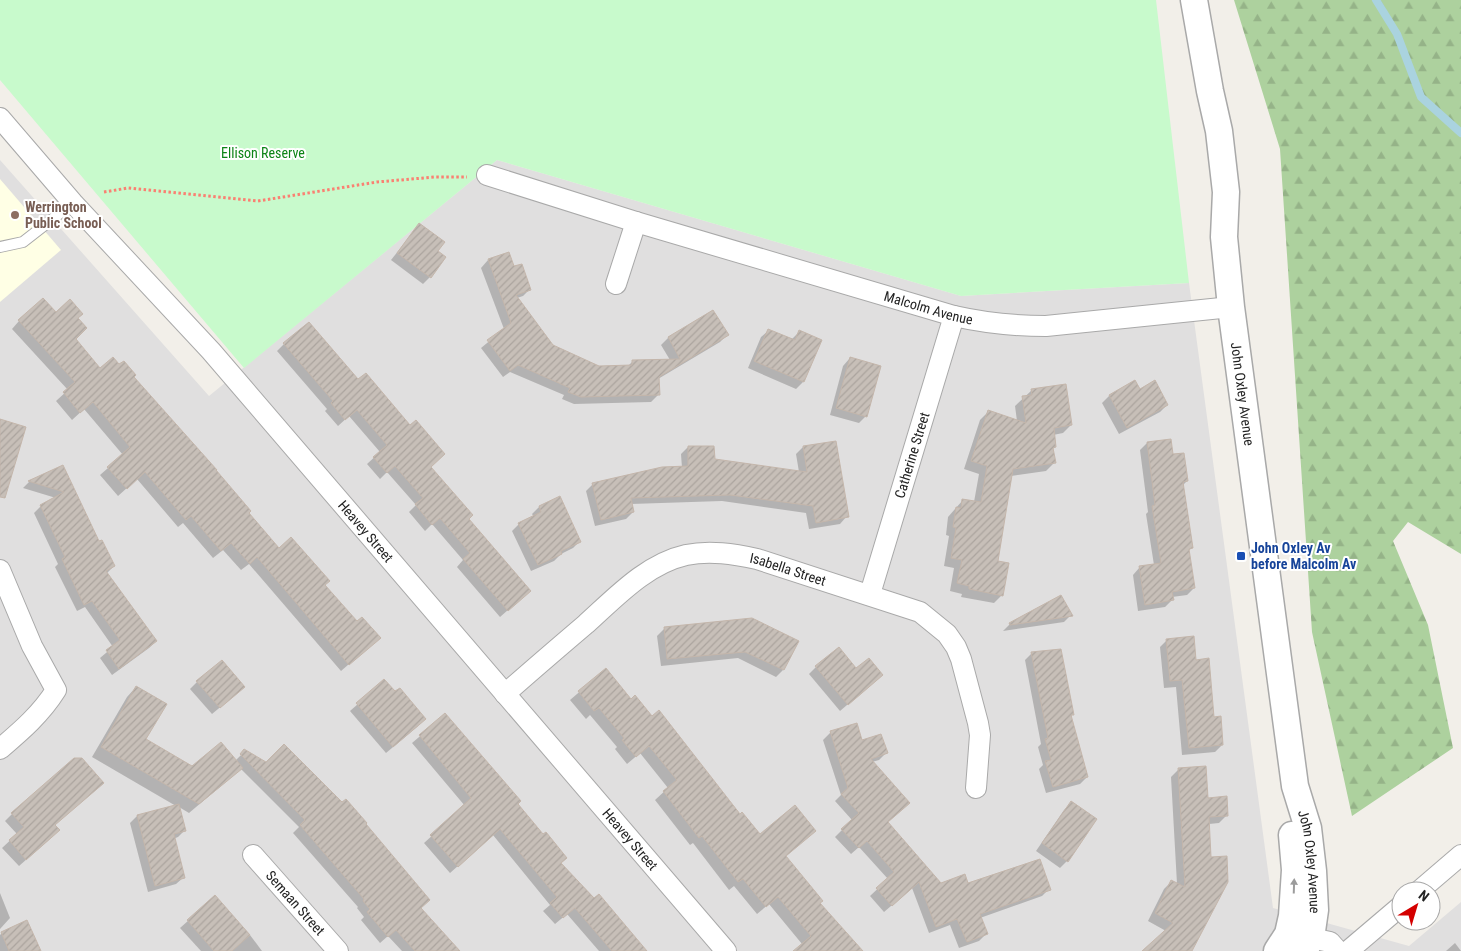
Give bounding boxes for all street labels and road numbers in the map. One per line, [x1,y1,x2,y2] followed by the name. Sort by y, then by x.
[882,288,974,328] street label: Malcolm Avenue
[1228,341,1258,447] street label: John Oxley Avenue
[891,410,932,500] street label: Catherine Street
[335,497,397,565] street label: Heavey Street
[748,550,828,589] street label: Isabella Street
[599,805,661,873] street label: Heavey Street
[1295,808,1323,915] street label: John Oxley Avenue
[263,867,328,938] street label: Semaan Street

